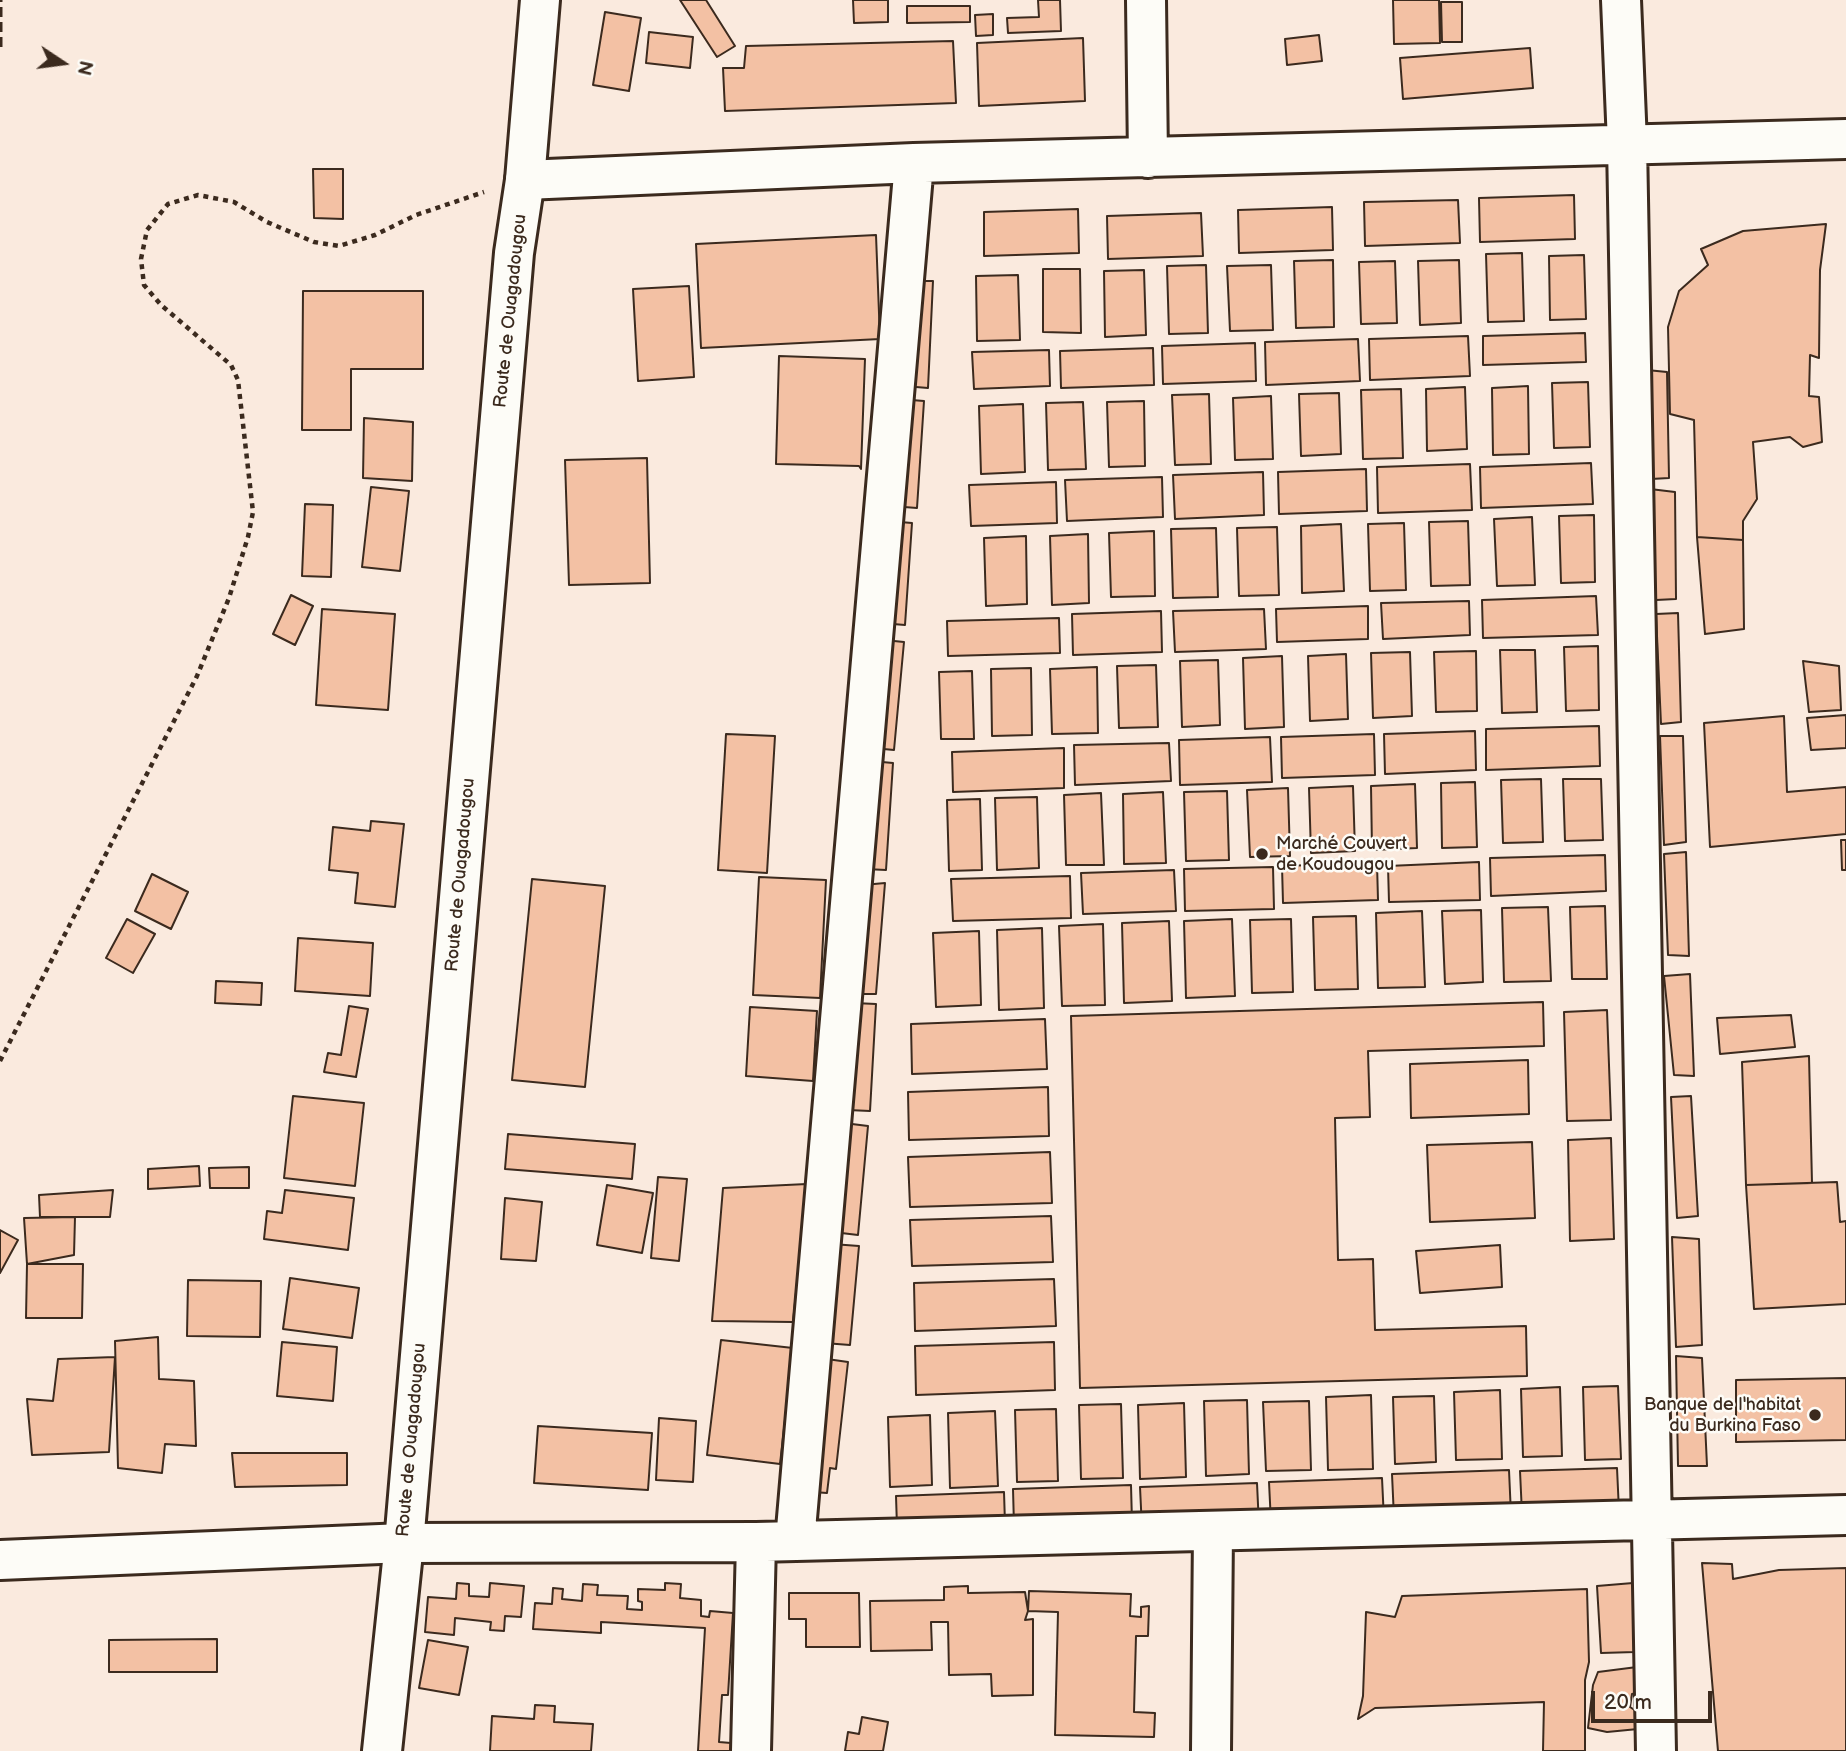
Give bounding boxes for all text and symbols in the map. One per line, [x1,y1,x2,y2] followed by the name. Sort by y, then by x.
[28,28,98,98] north arrow
[71,58,97,77] text: N
[490,213,532,409] street label: Route de Ouagadougou
[442,777,480,973] street label: Route de Ouagadougou
[1276,833,1407,876] place label: Marché Couvert de Koudougou
[1254,846,1270,862] marker: Marché Couvert de Koudougou
[393,1342,431,1538] street label: Route de Ouagadougou
[1644,1394,1801,1436] place label: Banque de l'habitat du Burkina Faso
[1807,1407,1823,1423] marker: Banque de l'habitat du Burkina Faso
[1594,1678,1715,1722] scale bar
[1604,1690,1652,1715] text: 20 m

